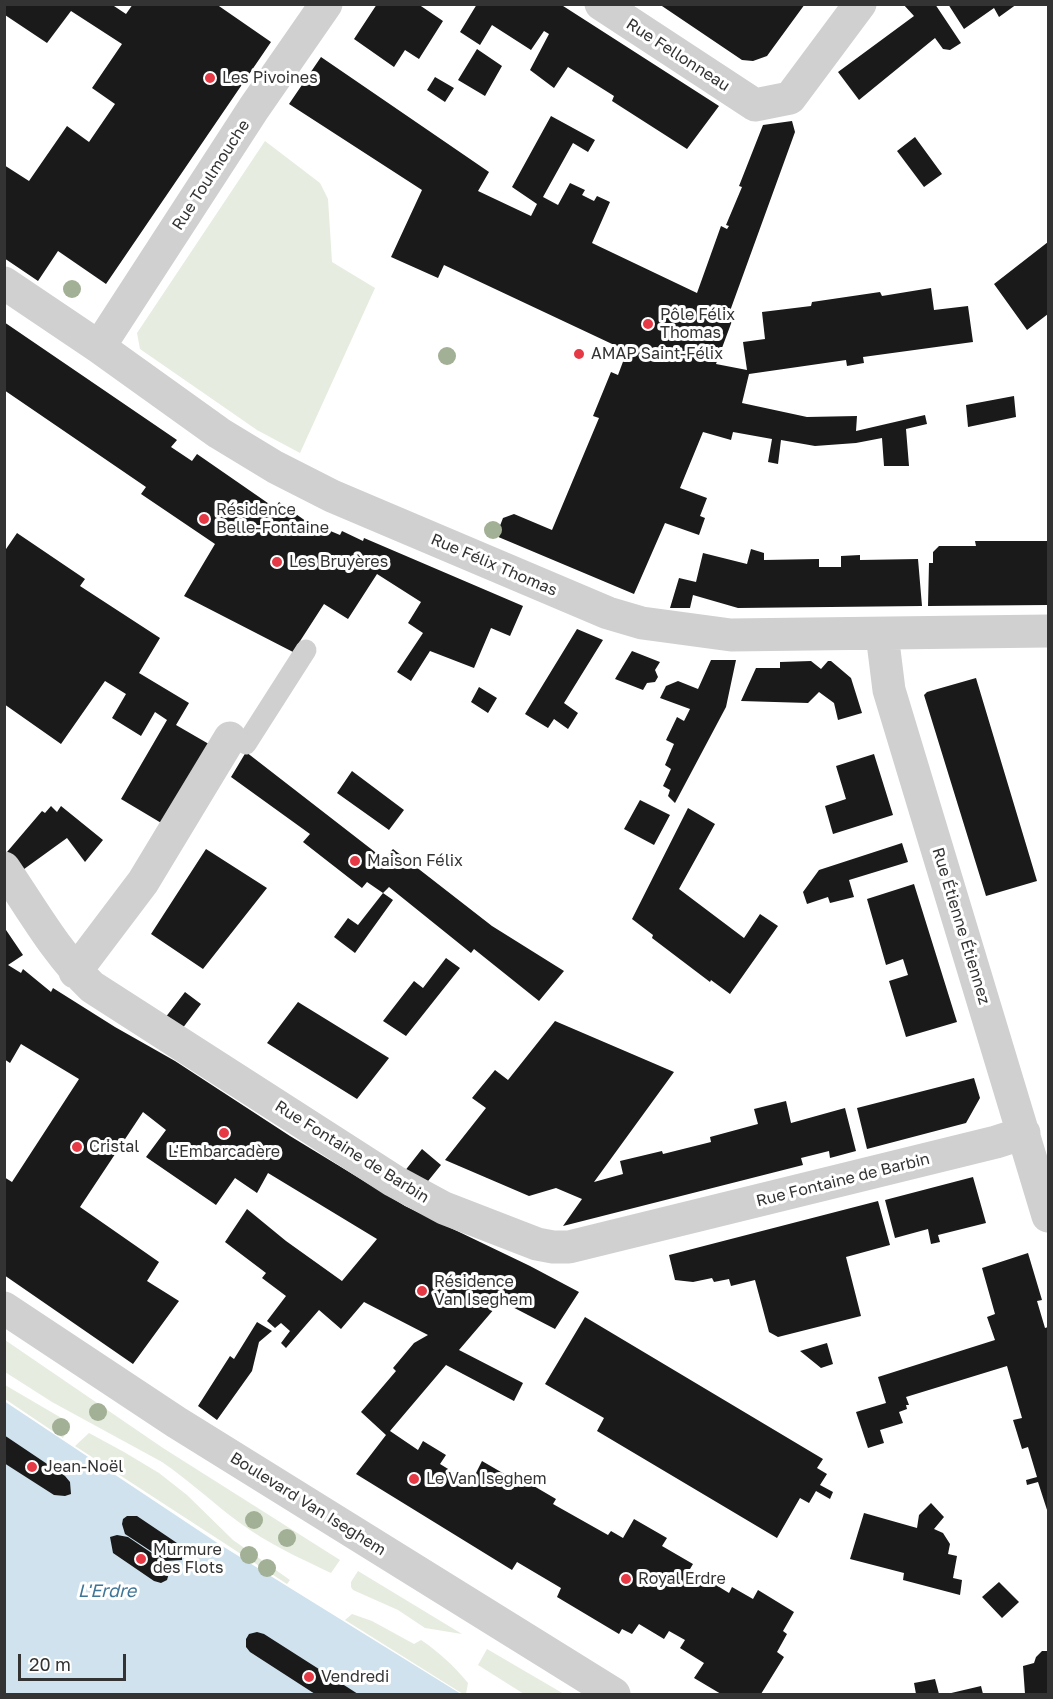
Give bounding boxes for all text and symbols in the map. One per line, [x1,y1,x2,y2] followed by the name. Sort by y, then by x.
[623,14,733,96] street label: Rue Fellonneau
[222,68,318,88] place label: Les Pivoines
[203,71,217,85] marker: Les Pivoines
[168,116,254,234] street label: Rue Toulmouche
[660,305,735,343] place label: Pôle Félix Thomas
[641,317,655,331] marker: Pôle Félix Thomas
[591,344,723,364] place label: AMAP Saint-Félix
[572,347,586,361] marker: AMAP Saint-Félix
[216,500,329,538] place label: Résidence Belle-Fontaine
[197,512,211,526] marker: Résidence Belle-Fontaine
[428,530,560,600] street label: Rue Félix Thomas
[289,552,388,572] place label: Les Bruyères
[270,555,284,569] marker: Les Bruyères
[928,845,994,1007] street label: Rue Étienne Étiennez
[367,851,463,871] place label: Maison Félix
[348,854,362,868] marker: Maison Félix
[271,1097,433,1207] street label: Rue Fontaine de Barbin
[217,1126,231,1140] marker: L'Embarcadère
[89,1137,139,1157] place label: Cristal
[70,1140,84,1154] marker: Cristal
[168,1142,280,1162] place label: L'Embarcadère
[754,1149,932,1211] street label: Rue Fontaine de Barbin
[434,1272,533,1310] place label: Résidence Van Iseghem
[415,1284,429,1298] marker: Résidence Van Iseghem
[227,1448,389,1560] street label: Boulevard Van Iseghem
[44,1457,123,1477] place label: Jean-Noël
[25,1460,39,1474] marker: Jean-Noël
[426,1469,547,1489] place label: Le Van Iseghem
[407,1472,421,1486] marker: Le Van Iseghem
[153,1540,224,1578] place label: Murmure des Flots
[134,1552,148,1566] marker: Murmure des Flots
[638,1569,726,1589] place label: Royal Erdre
[619,1572,633,1586] marker: Royal Erdre
[78,1580,136,1602] water label: L'Erdre
[21,1642,129,1680] scale bar
[29,1653,71,1675] text: 20 m
[321,1667,389,1687] place label: Vendredi
[302,1670,316,1684] marker: Vendredi

